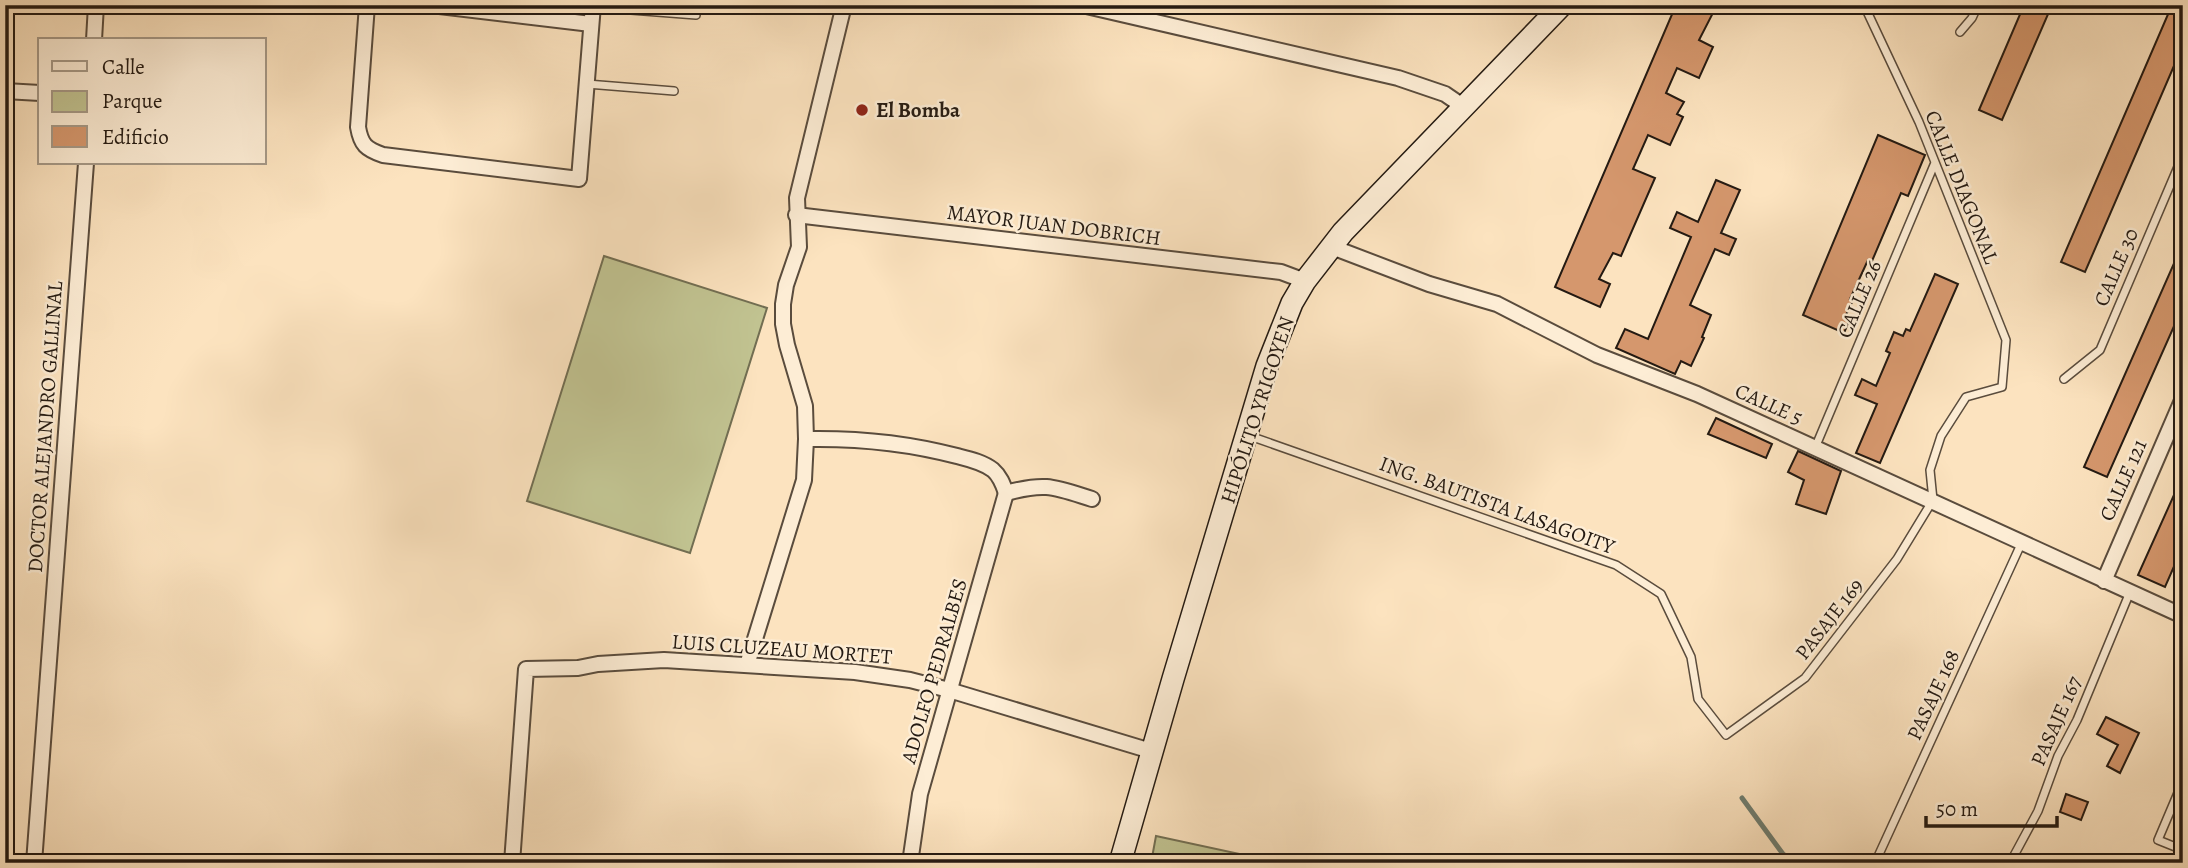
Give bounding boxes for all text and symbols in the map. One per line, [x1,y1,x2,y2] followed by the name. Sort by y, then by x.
[38,38,266,164] legend
[102,53,145,81] text: Calle
[102,87,162,115] text: Parque
[876,96,961,124] place label: El Bomba
[854,102,870,118] marker: El Bomba
[1918,106,2006,268] street label: CALLE DIAGONAL
[102,123,169,151] text: Edificio
[945,198,1163,252] street label: MAYOR JUAN DOBRICH
[2087,224,2145,310] street label: CALLE 30
[1830,255,1888,342] street label: CALLE 26
[21,280,69,574] street label: DOCTOR ALEJANDRO GALLINAL
[1213,313,1301,507] street label: HIPÓLITO YRIGOYEN
[1731,377,1807,431] street label: CALLE 5
[2093,435,2153,525] street label: CALLE 121
[1376,449,1619,561] street label: ING. BAUTISTA LASAGOITY
[1788,573,1870,665] street label: PASAJE 169
[894,575,974,768] street label: ADOLFO PEDRALBES
[671,627,894,671] street label: LUIS CLUZEAU MORTET
[1900,645,1966,745] street label: PASAJE 168
[2024,672,2088,770] street label: PASAJE 167
[1926,784,2057,828] scale bar
[1936,795,1978,823] text: 50 m

